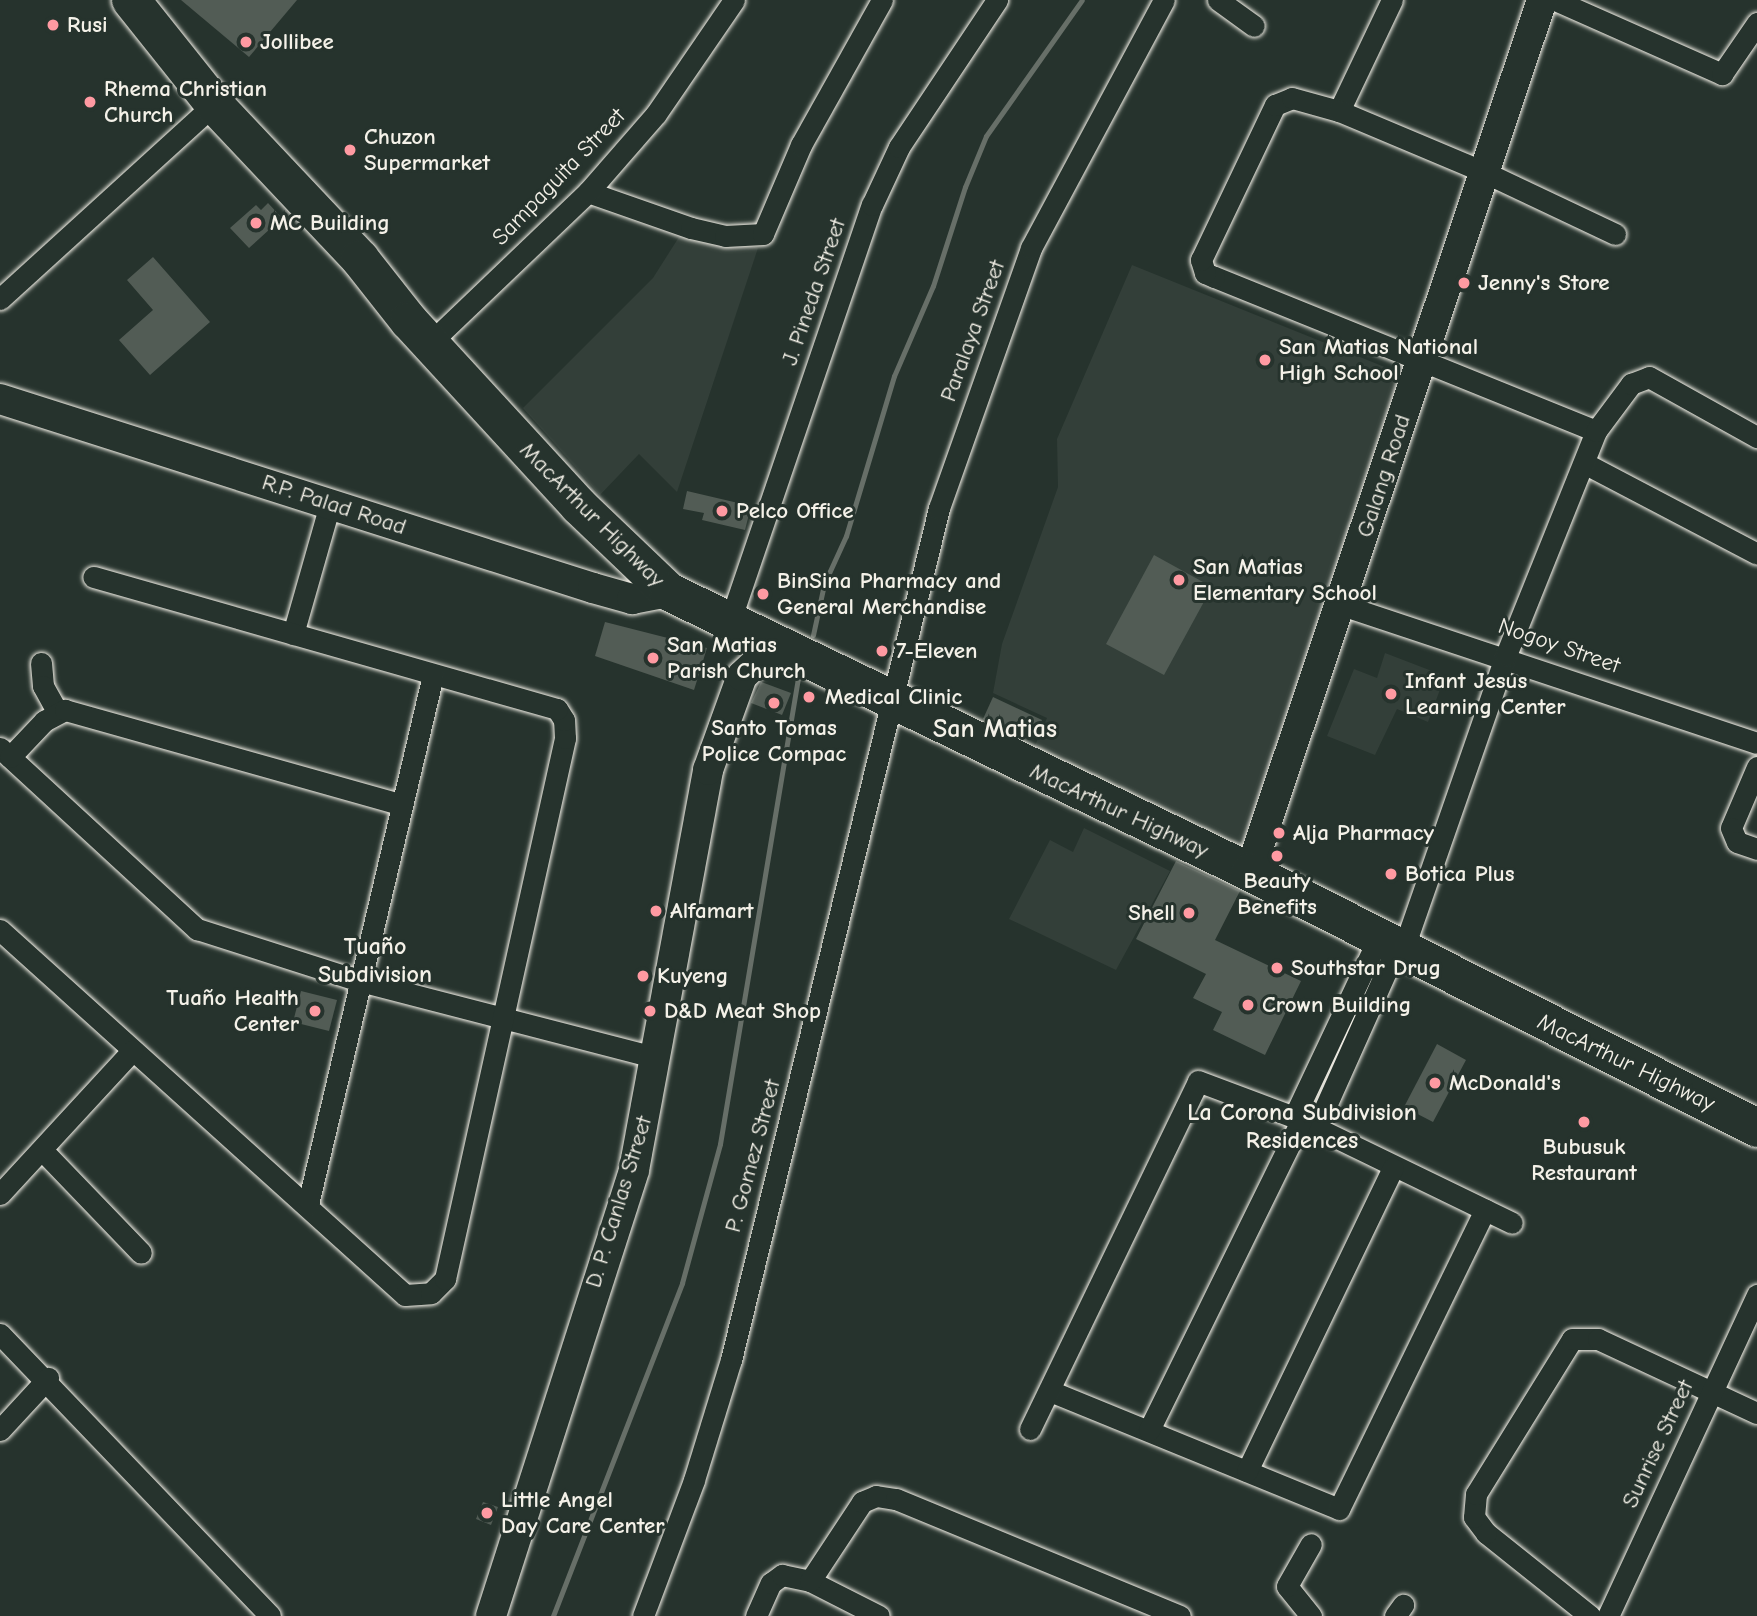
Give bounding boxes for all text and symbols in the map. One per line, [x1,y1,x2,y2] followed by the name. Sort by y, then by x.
[67,11,108,39] place label: Rusi
[45,17,61,33] marker: Rusi
[260,28,334,56] place label: Jollibee
[238,34,254,50] marker: Jollibee
[104,75,267,129] place label: Rhema Christian Church
[82,94,98,110] marker: Rhema Christian Church
[487,103,631,251] street label: Sampaguita Street
[364,123,490,177] place label: Chuzon Supermarket
[342,142,358,158] marker: Chuzon Supermarket
[270,209,390,237] place label: MC Building
[248,215,264,231] marker: MC Building
[776,215,852,369] street label: J. Pineda Street
[935,257,1011,405] street label: Paralaya Street
[1478,269,1610,297] place label: Jenny's Store
[1456,275,1472,291] marker: Jenny's Store
[1279,333,1478,387] place label: San Matias National High School
[1257,352,1273,368] marker: San Matias National High School
[1351,411,1417,541] street label: Galang Road
[514,437,670,593] street label: MacArthur Highway
[258,469,410,541] street label: R.P. Palad Road
[736,497,853,525] place label: Pelco Office
[714,503,730,519] marker: Pelco Office
[1193,553,1377,607] place label: San Matias Elementary School
[777,567,1001,621] place label: BinSina Pharmacy and General Merchandise
[1171,572,1187,588] marker: San Matias Elementary School
[755,586,771,602] marker: BinSina Pharmacy and General Merchandise
[1494,612,1624,680] street label: Nogoy Street
[667,631,806,685] place label: San Matias Parish Church
[896,637,977,665] place label: 7-Eleven
[874,643,890,659] marker: 7-Eleven
[645,650,661,666] marker: San Matias Parish Church
[1405,667,1566,721] place label: Infant Jesus Learning Center
[825,683,962,711] place label: Medical Clinic
[1383,686,1399,702] marker: Infant Jesus Learning Center
[799,687,819,707] marker: Medical Clinic
[766,695,782,711] marker: Santo Tomas Police Compac
[702,714,846,768] place label: Santo Tomas Police Compac
[933,714,1057,746] district label: San Matias
[1025,757,1213,865] street label: MacArthur Highway
[1293,819,1434,847] place label: Alja Pharmacy
[1271,825,1287,841] marker: Alja Pharmacy
[1269,848,1285,864] marker: Beauty Benefits
[1405,860,1515,888] place label: Botica Plus
[1383,866,1399,882] marker: Botica Plus
[1237,867,1317,921] place label: Beauty Benefits
[670,897,754,925] place label: Alfamart
[1128,899,1175,927] place label: Shell
[648,903,664,919] marker: Alfamart
[1181,905,1197,921] marker: Shell
[318,933,432,989] district label: Tuaño Subdivision
[1291,954,1441,982] place label: Southstar Drug
[1269,960,1285,976] marker: Southstar Drug
[657,962,728,990] place label: Kuyeng
[635,968,651,984] marker: Kuyeng
[166,984,299,1038] place label: Tuaño Health Center
[1262,991,1411,1019] place label: Crown Building
[664,997,821,1025] place label: D&D Meat Shop
[1240,997,1256,1013] marker: Crown Building
[305,1001,325,1021] marker: Tuaño Health Center
[642,1003,658,1019] marker: D&D Meat Shop
[1533,1008,1719,1118] street label: MacArthur Highway
[1449,1069,1561,1097] place label: McDonald's
[1427,1075,1443,1091] marker: McDonald's
[719,1077,787,1235] street label: P. Gomez Street
[1187,1099,1417,1155] district label: La Corona Subdivision Residences
[580,1113,658,1291] street label: D. P. Canlas Street
[1576,1114,1592,1130] marker: Bubusuk Restaurant
[1531,1133,1637,1187] place label: Bubusuk Restaurant
[1616,1376,1700,1512] street label: Sunrise Street
[501,1486,664,1540] place label: Little Angel Day Care Center
[479,1505,495,1521] marker: Little Angel Day Care Center

